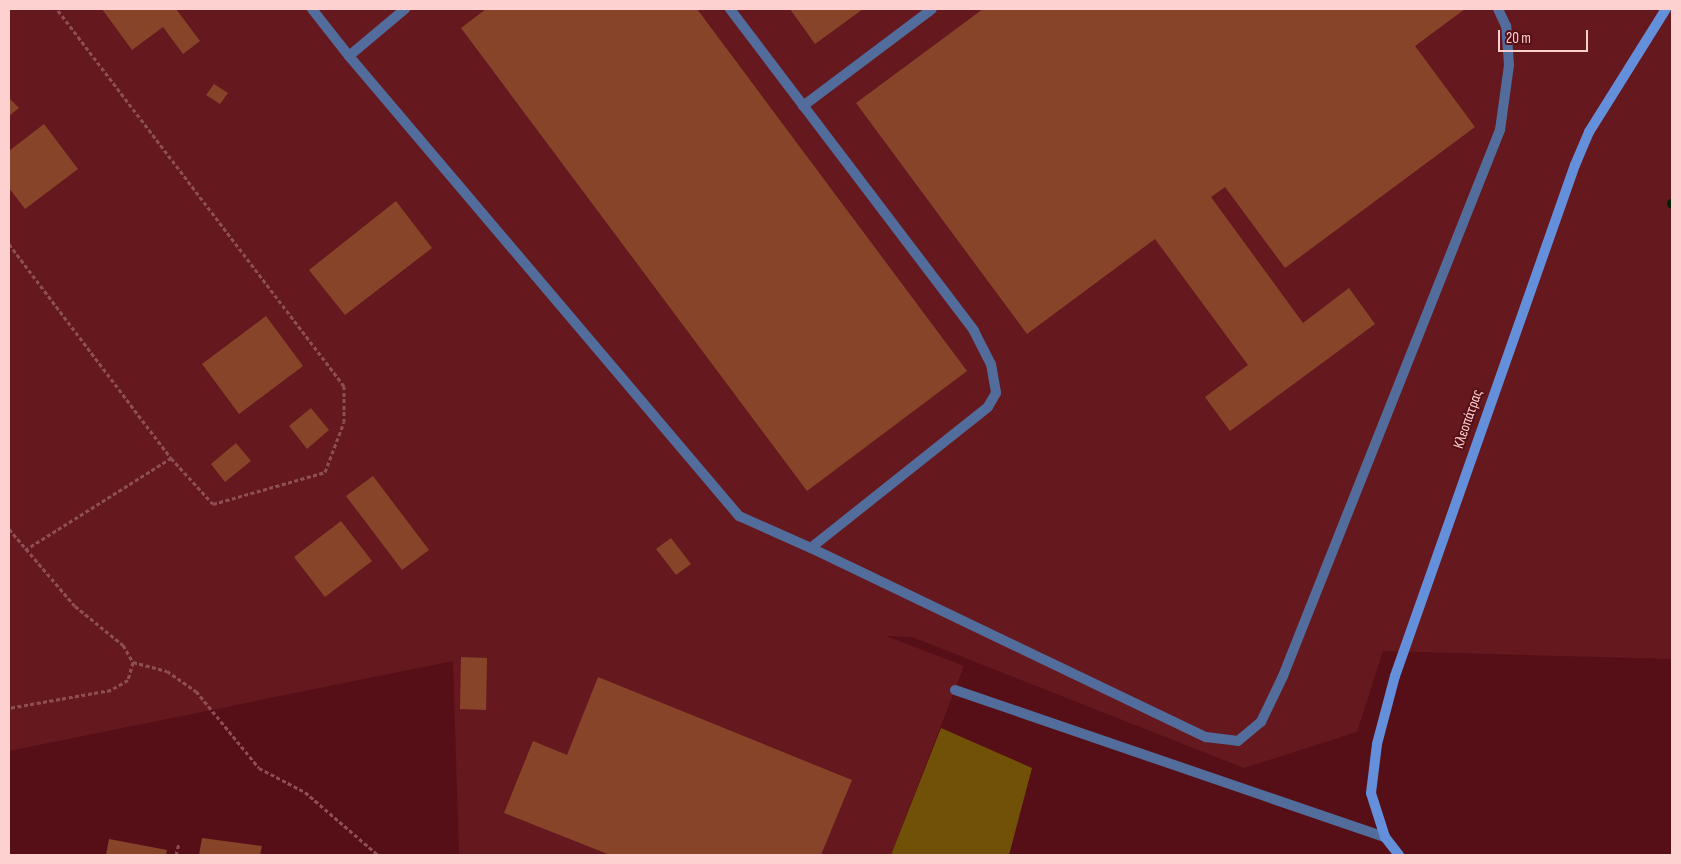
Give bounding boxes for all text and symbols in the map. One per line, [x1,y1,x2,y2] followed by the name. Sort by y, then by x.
[1501,20,1591,52] scale bar
[1506,29,1531,48] text: 20 m
[1450,387,1486,451] street label: Κλεοπάτρας

